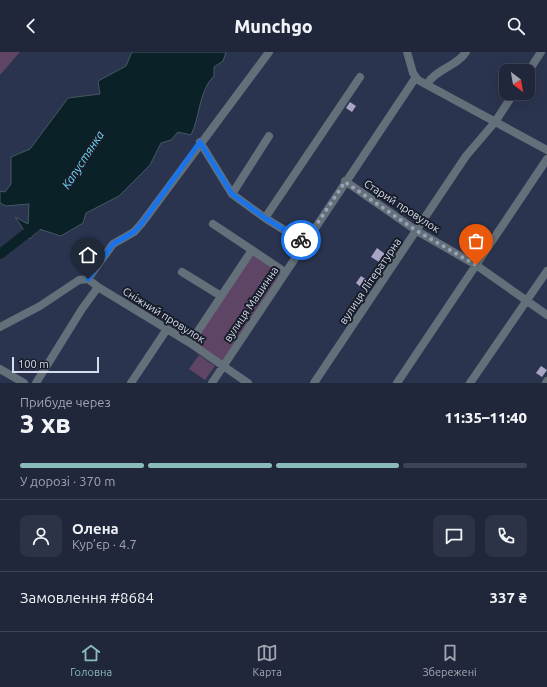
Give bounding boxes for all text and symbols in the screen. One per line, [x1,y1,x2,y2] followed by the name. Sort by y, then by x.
[20,15,42,37] icon: back
[505,15,527,37] icon: search
[234,16,313,36] text: Munchgo
[499,64,535,100] north arrow
[499,64,535,100] map controls
[59,128,106,191] water label: Капустянка
[362,177,442,235] street label: Старий провулок
[281,220,321,260] courier
[459,224,493,265] pin
[290,229,312,251] icon: bike
[465,230,487,252] icon: bag
[337,236,403,326] street label: вулиця Літературна
[71,238,105,279] pin
[77,244,99,266] icon: home
[221,264,281,344] street label: вулиця Машинна
[121,285,208,345] street label: Сніжний провулок
[12,355,99,374] scale bar
[18,358,49,370] text: 100 m
[20,395,111,409] text: Прибуде через
[20,409,71,438] text: 3 хв
[444,409,527,426] text: 11:35–11:40
[20,474,115,488] text: У дорозі · 370 m
[20,515,62,557] button: person
[433,515,475,557] button: chat
[485,515,527,557] button: phone
[72,520,119,537] text: Олена
[72,537,137,551] text: Кур’єр · 4.7
[20,589,154,606] text: Замовлення #8684
[490,589,527,606] text: 337 ₴
[70,642,112,678] tab: Головна
[253,642,282,678] tab: Карта
[422,642,477,678] tab: Збережені

